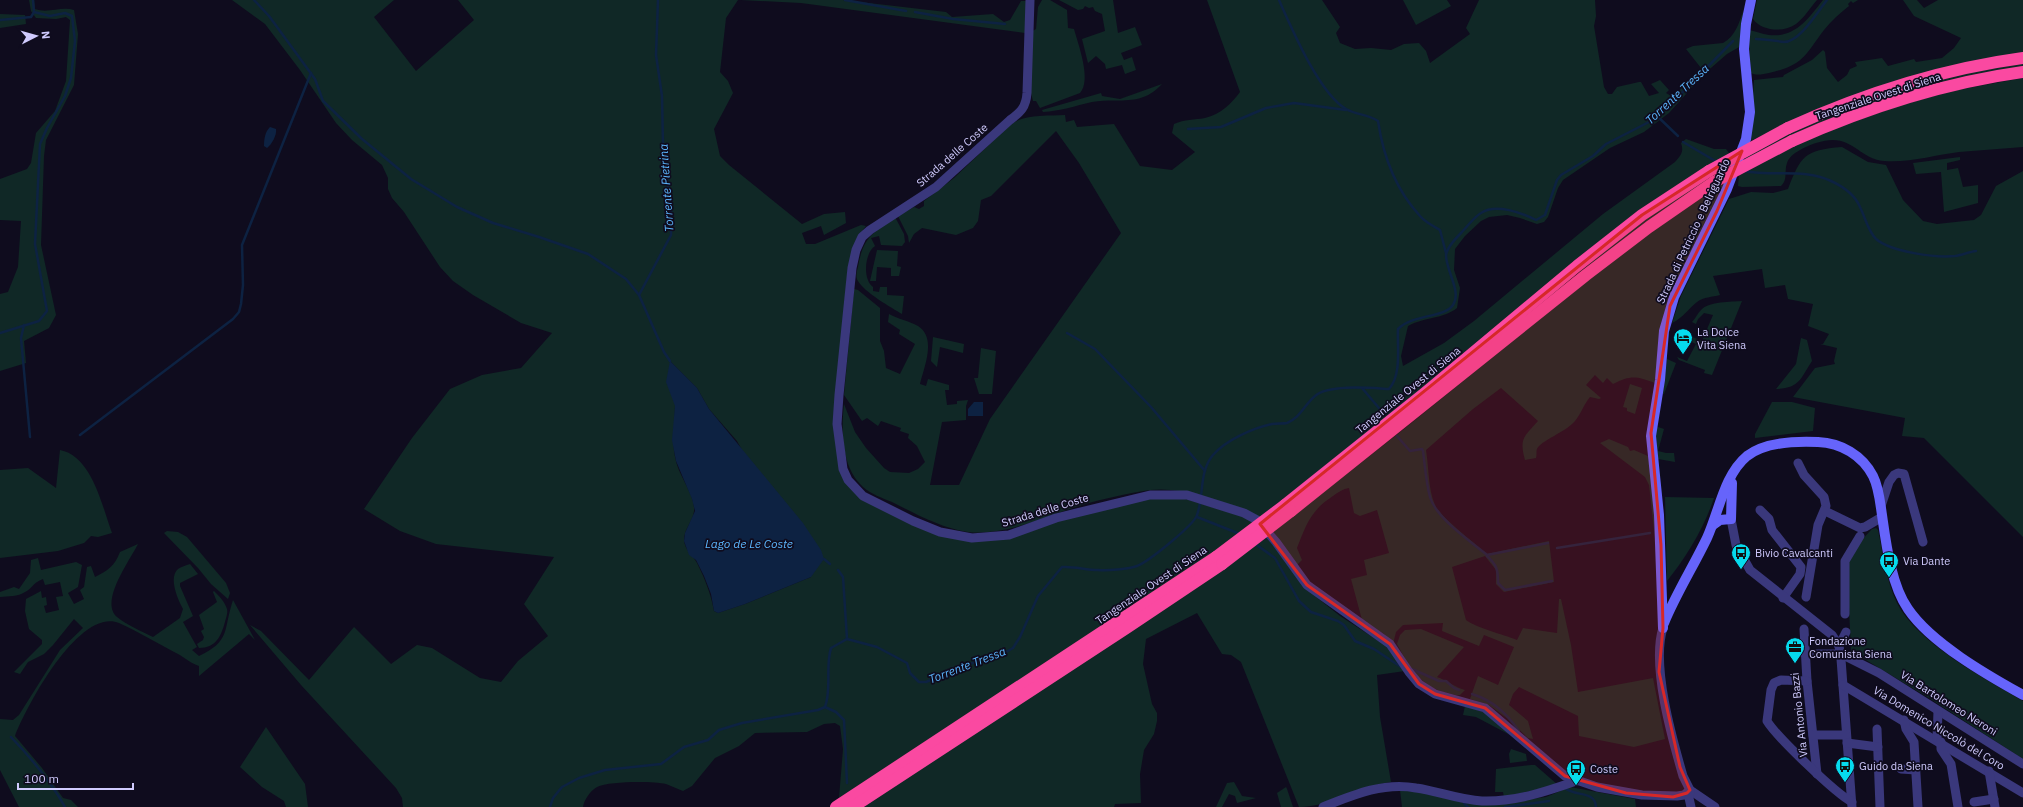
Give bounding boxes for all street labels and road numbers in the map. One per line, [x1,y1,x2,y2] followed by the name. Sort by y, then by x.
[1814,69,1943,123] street label: Tangenziale Ovest di Siena
[913,120,991,190] street label: Strada delle Coste
[1653,156,1733,306] street label: Strada di Petriccio e Belriguardo
[1353,343,1463,437] street label: Tangenziale Ovest di Siena
[1000,490,1090,530] street label: Strada delle Coste
[1093,543,1209,627] street label: Tangenziale Ovest di Siena
[1898,668,2000,738] street label: Via Bartolomeo Neroni
[1788,672,1810,758] street label: Via Antonio Bazzi
[1871,683,2007,773] street label: Via Domenico Niccolò del Coro

